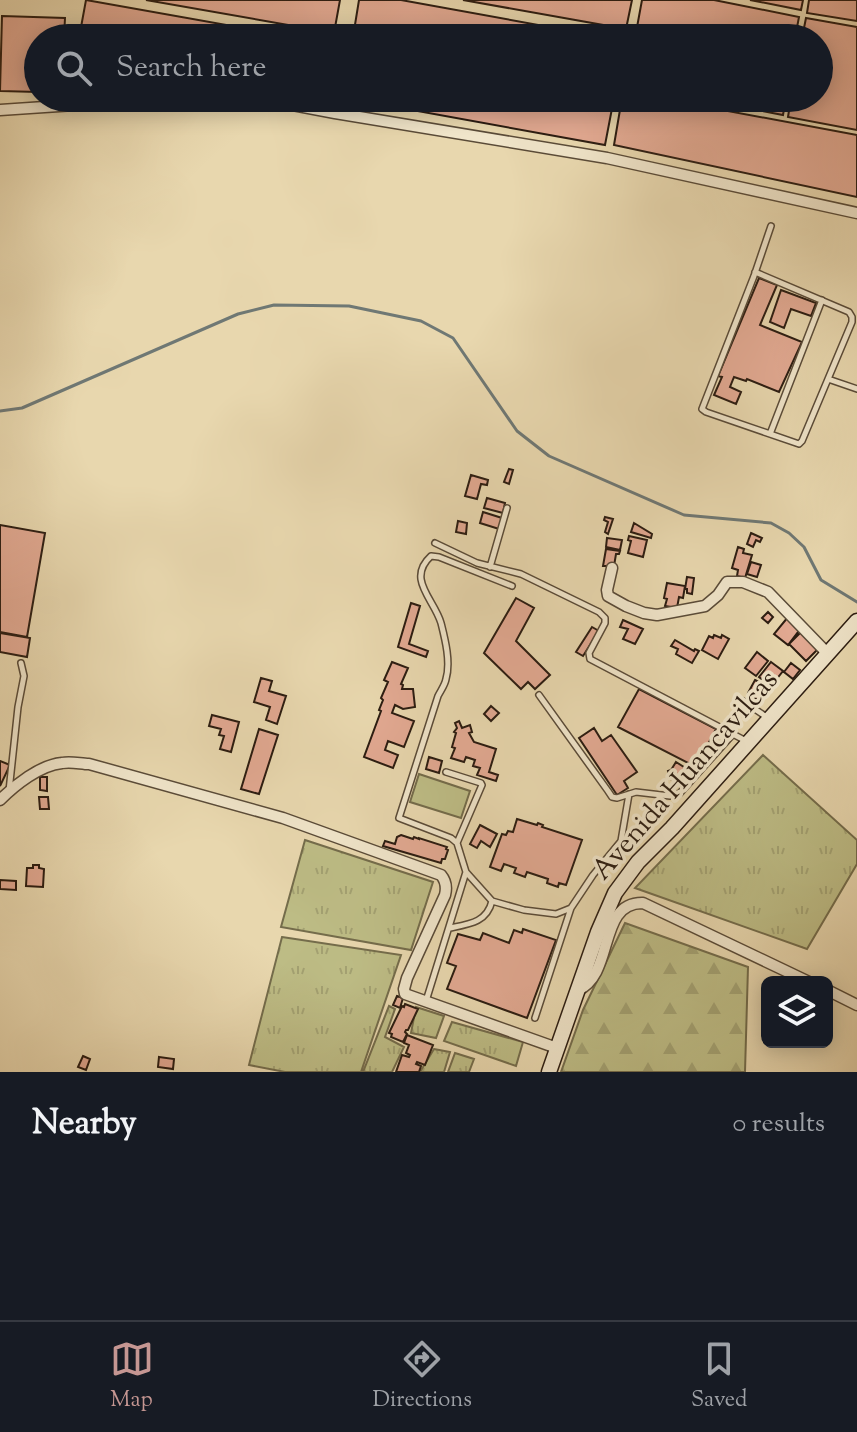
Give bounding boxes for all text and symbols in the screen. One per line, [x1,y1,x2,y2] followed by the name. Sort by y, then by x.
[24,24,833,112] search box
[52,46,96,90] icon: search
[116,47,266,90] text: Search here
[583,662,789,890] street label: Avenida Huancavilcas
[761,976,833,1048] map controls
[761,976,833,1048] button: layers
[32,1100,137,1149] text: Nearby
[733,1106,825,1143] text: 0 results
[110,1337,154,1417] tab: Map
[373,1337,472,1417] tab: Directions
[691,1337,747,1417] tab: Saved

